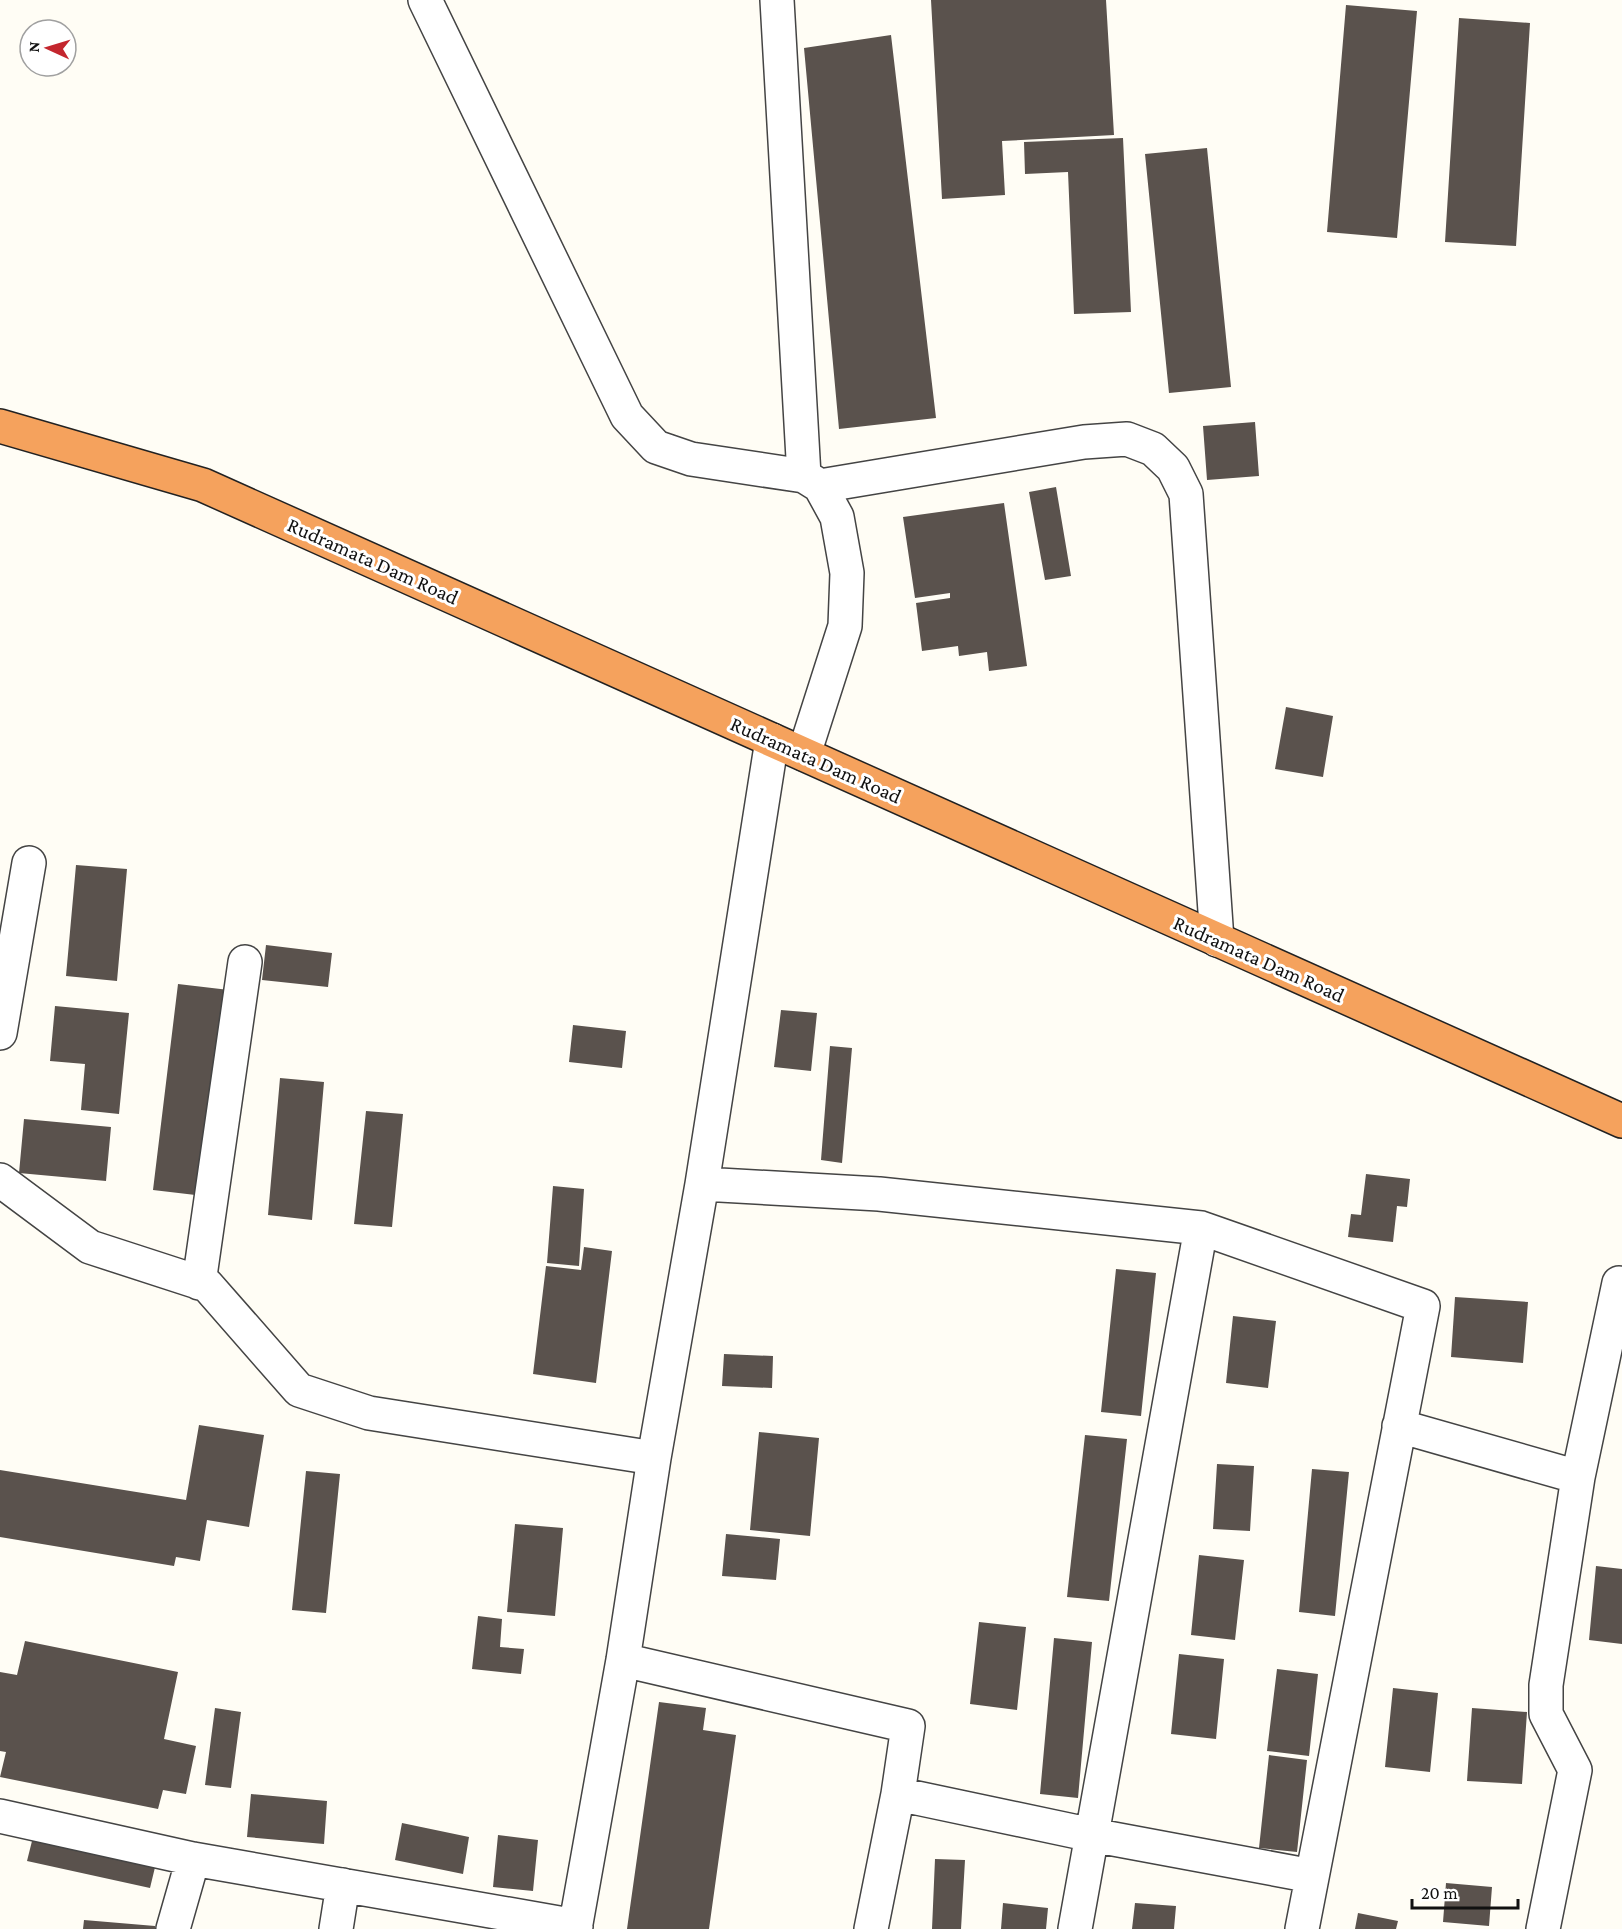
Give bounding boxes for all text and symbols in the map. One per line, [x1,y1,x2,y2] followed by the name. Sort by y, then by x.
[18,18,78,78] north arrow
[25,41,42,53] text: N
[284,513,462,609] street label: Rudramata Dam Road
[727,712,905,808] street label: Rudramata Dam Road
[1170,911,1348,1007] street label: Rudramata Dam Road
[1412,1872,1518,1910] scale bar
[1421,1883,1458,1903] text: 20 m

